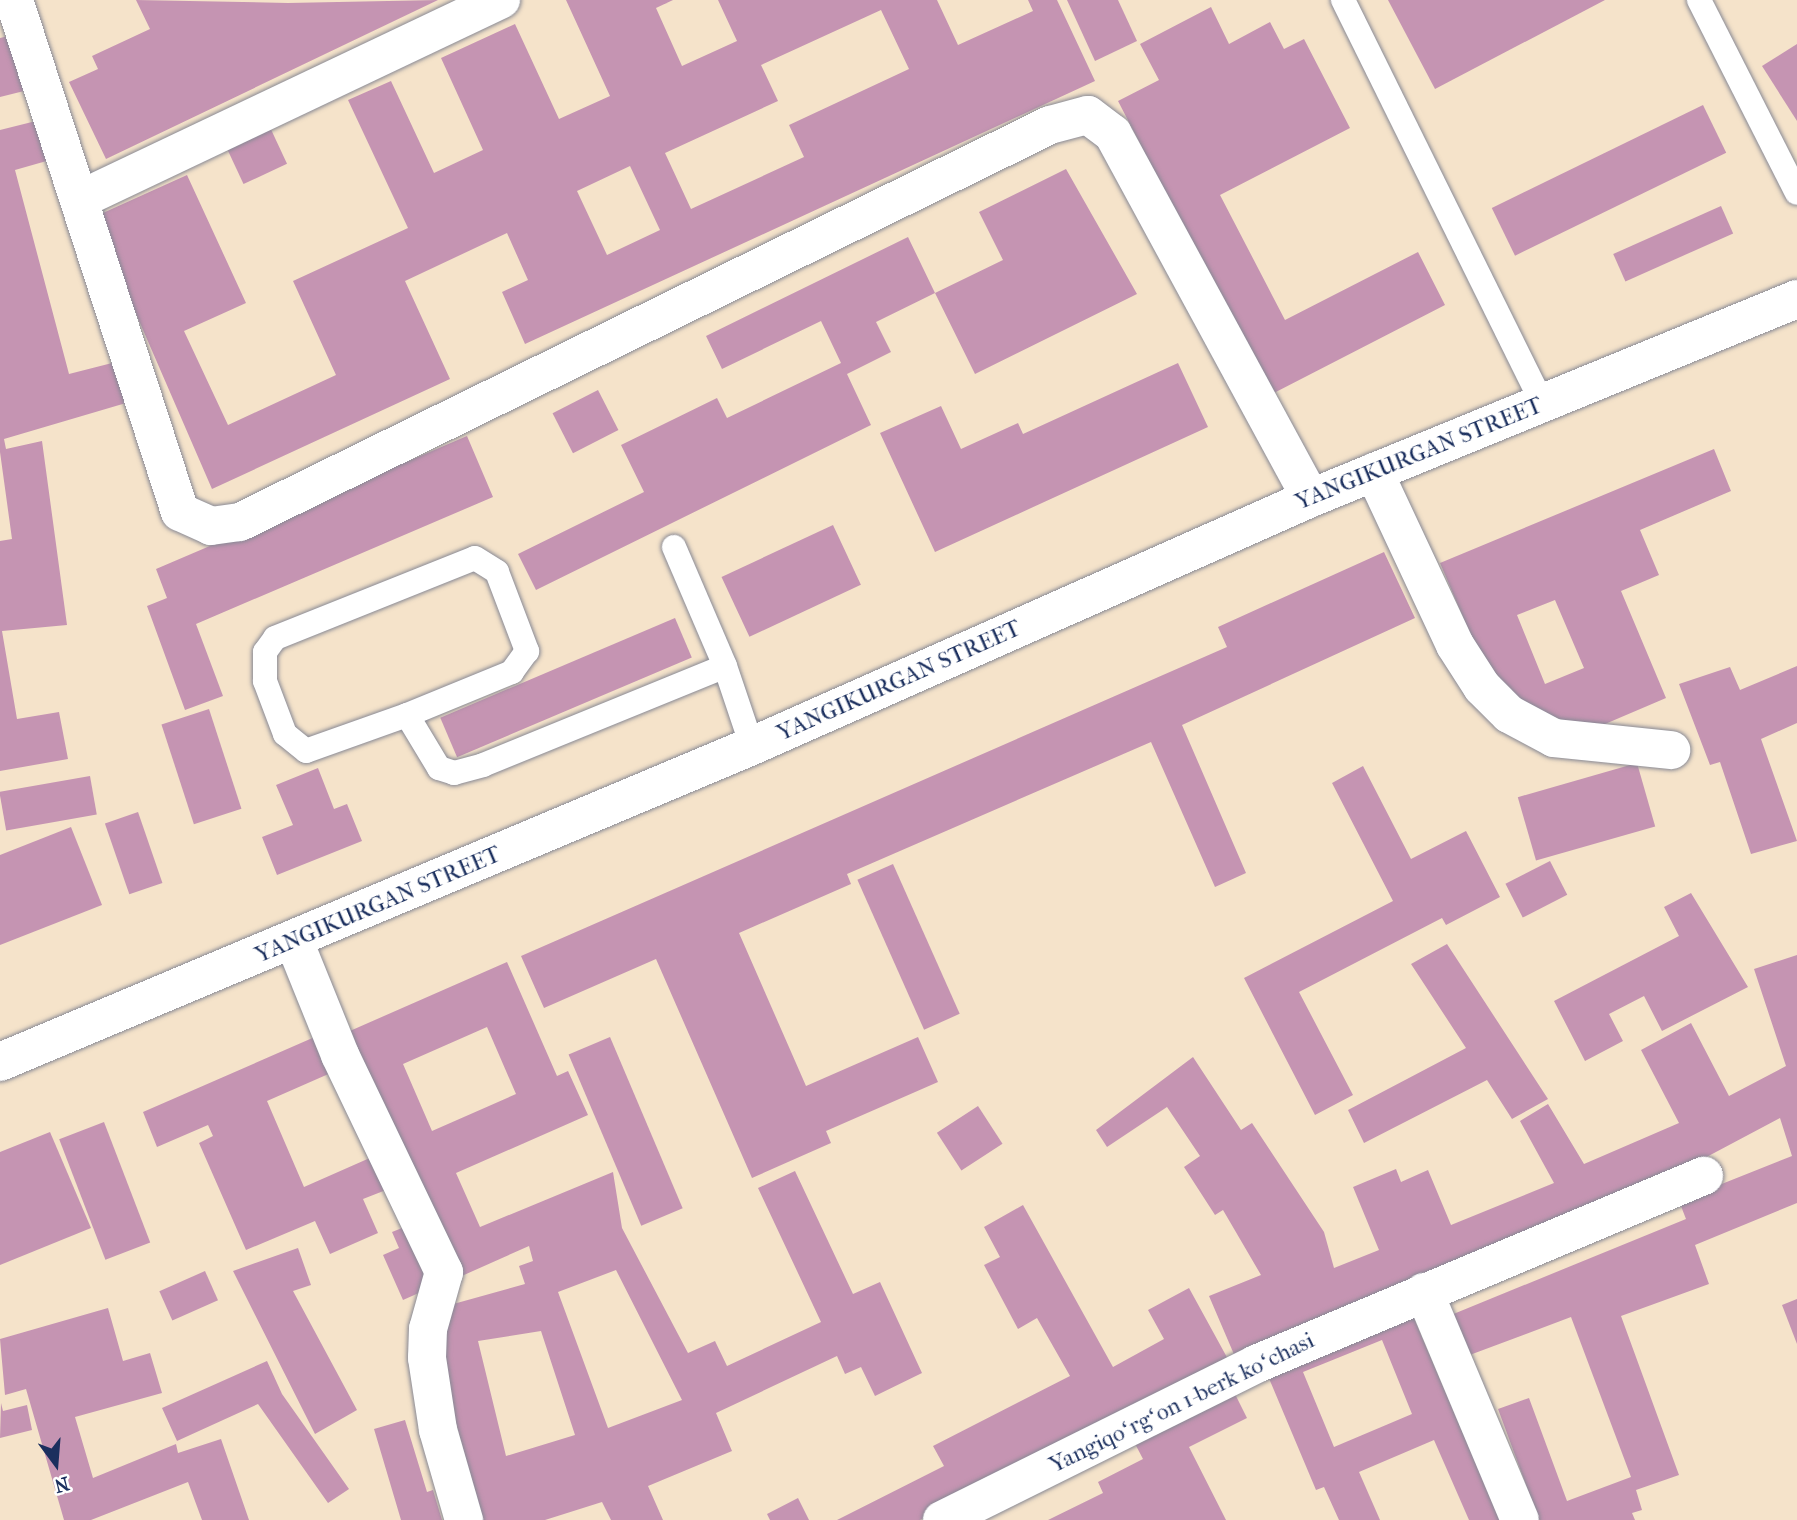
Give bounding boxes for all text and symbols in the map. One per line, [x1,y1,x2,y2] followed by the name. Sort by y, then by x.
[1292,392,1546,516] street label: YANGIKURGAN STREET
[773,615,1025,747] street label: YANGIKURGAN STREET
[251,841,505,969] street label: YANGIKURGAN STREET
[1045,1327,1319,1479] street label: Yangiqoʻrgʻon 1-berk koʻchasi
[21,1429,91,1499] north arrow
[52,1472,72,1497] text: N

